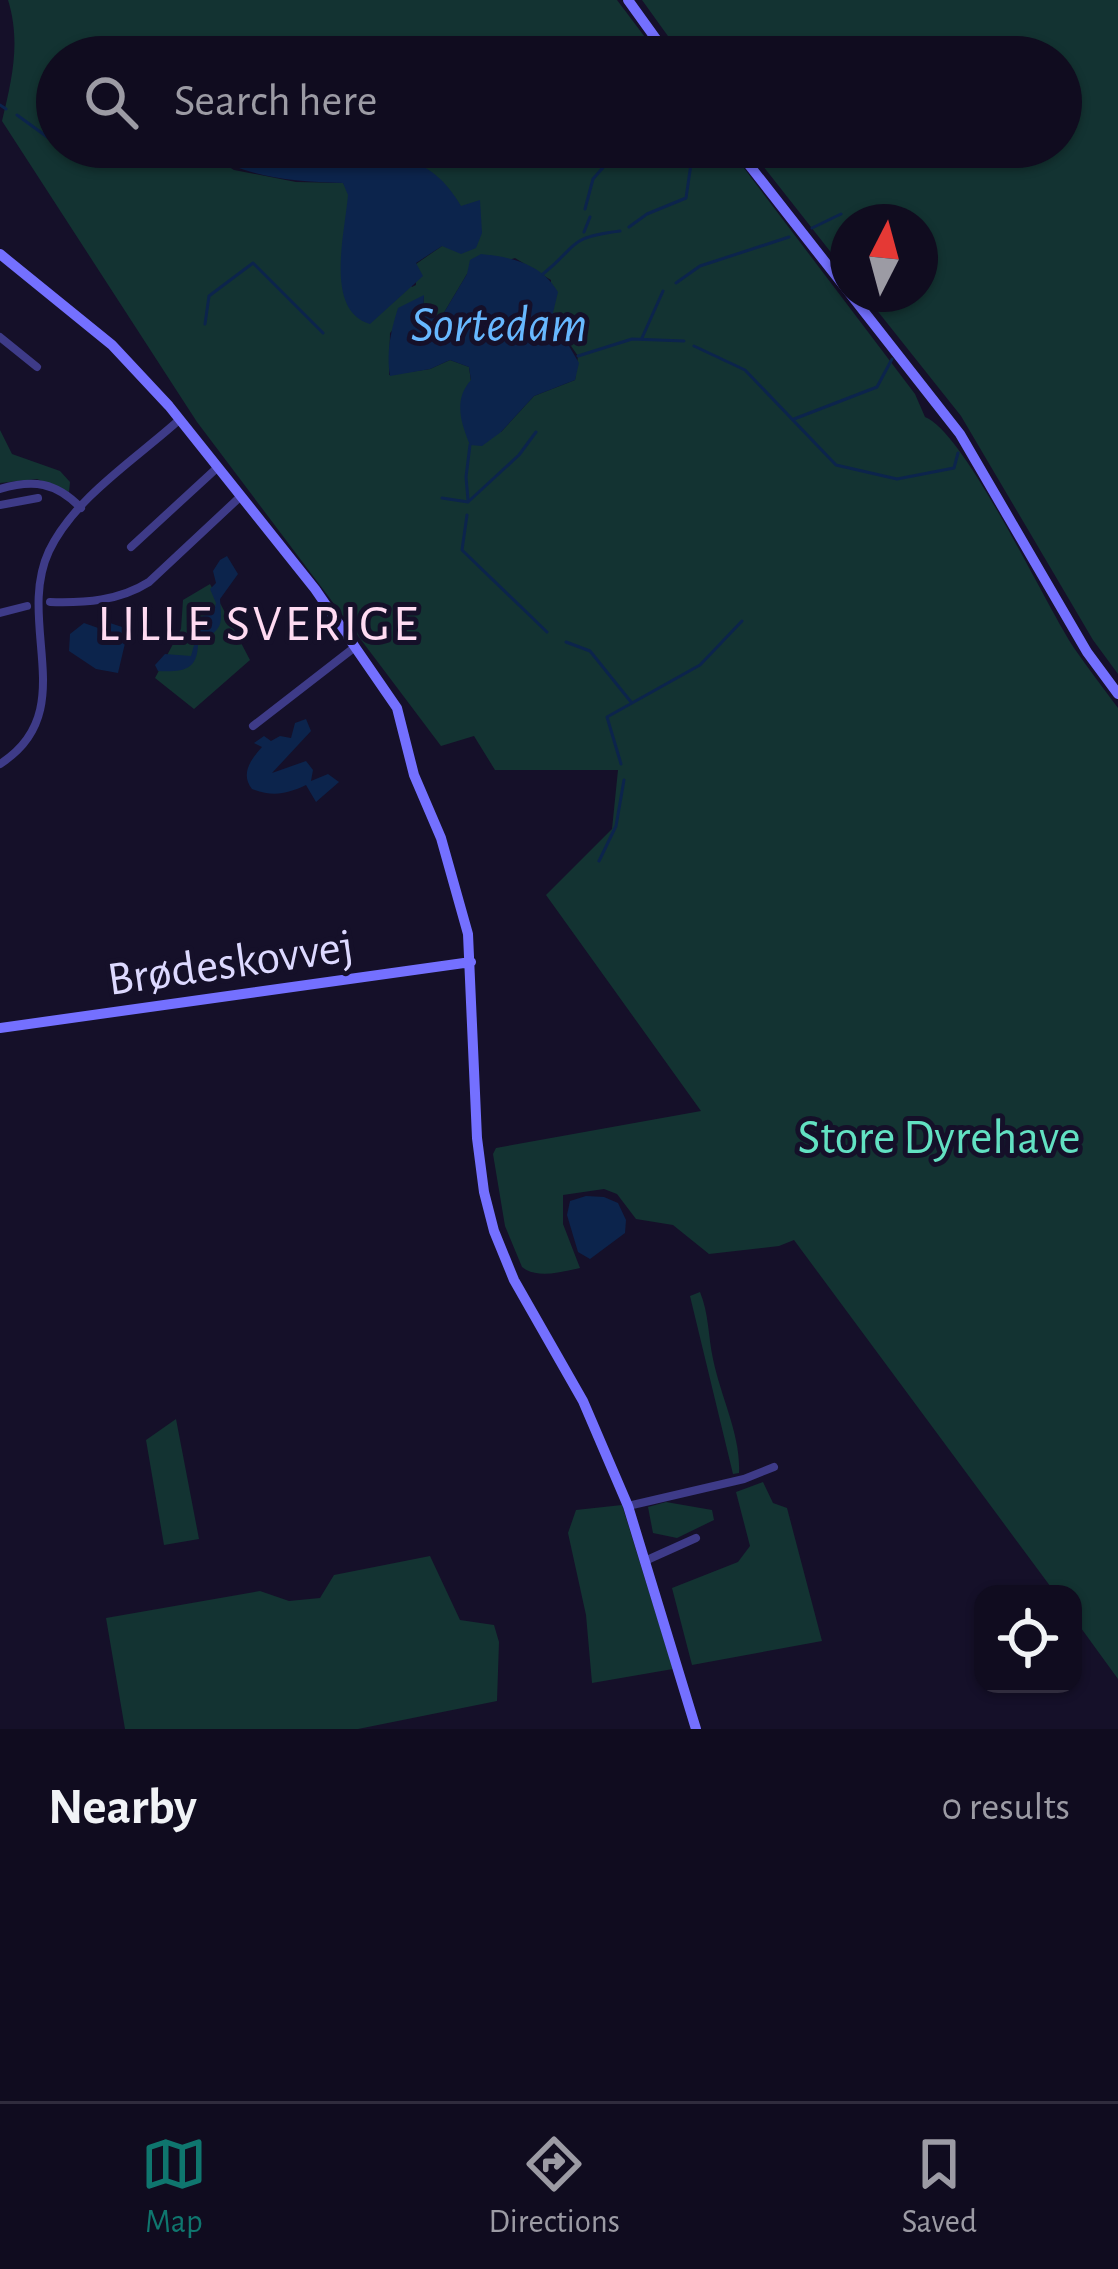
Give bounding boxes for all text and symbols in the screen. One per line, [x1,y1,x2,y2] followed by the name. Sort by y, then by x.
[36,36,1082,168] search box
[78,69,144,135] icon: search
[174,79,377,124] text: Search here
[830,204,938,312] north arrow
[411,300,587,351] water label: Sortedam
[97,599,421,650] district label: LILLE SVERIGE
[104,923,356,1005] street label: Brødeskovvej
[797,1115,1081,1163] park label: Store Dyrehave
[974,1585,1082,1693] map controls
[974,1585,1082,1693] button: locate
[48,1782,197,1833] text: Nearby
[942,1788,1070,1827] text: 0 results
[141,2131,207,2243] tab: Map
[488,2131,620,2243] tab: Directions
[902,2131,977,2243] tab: Saved

